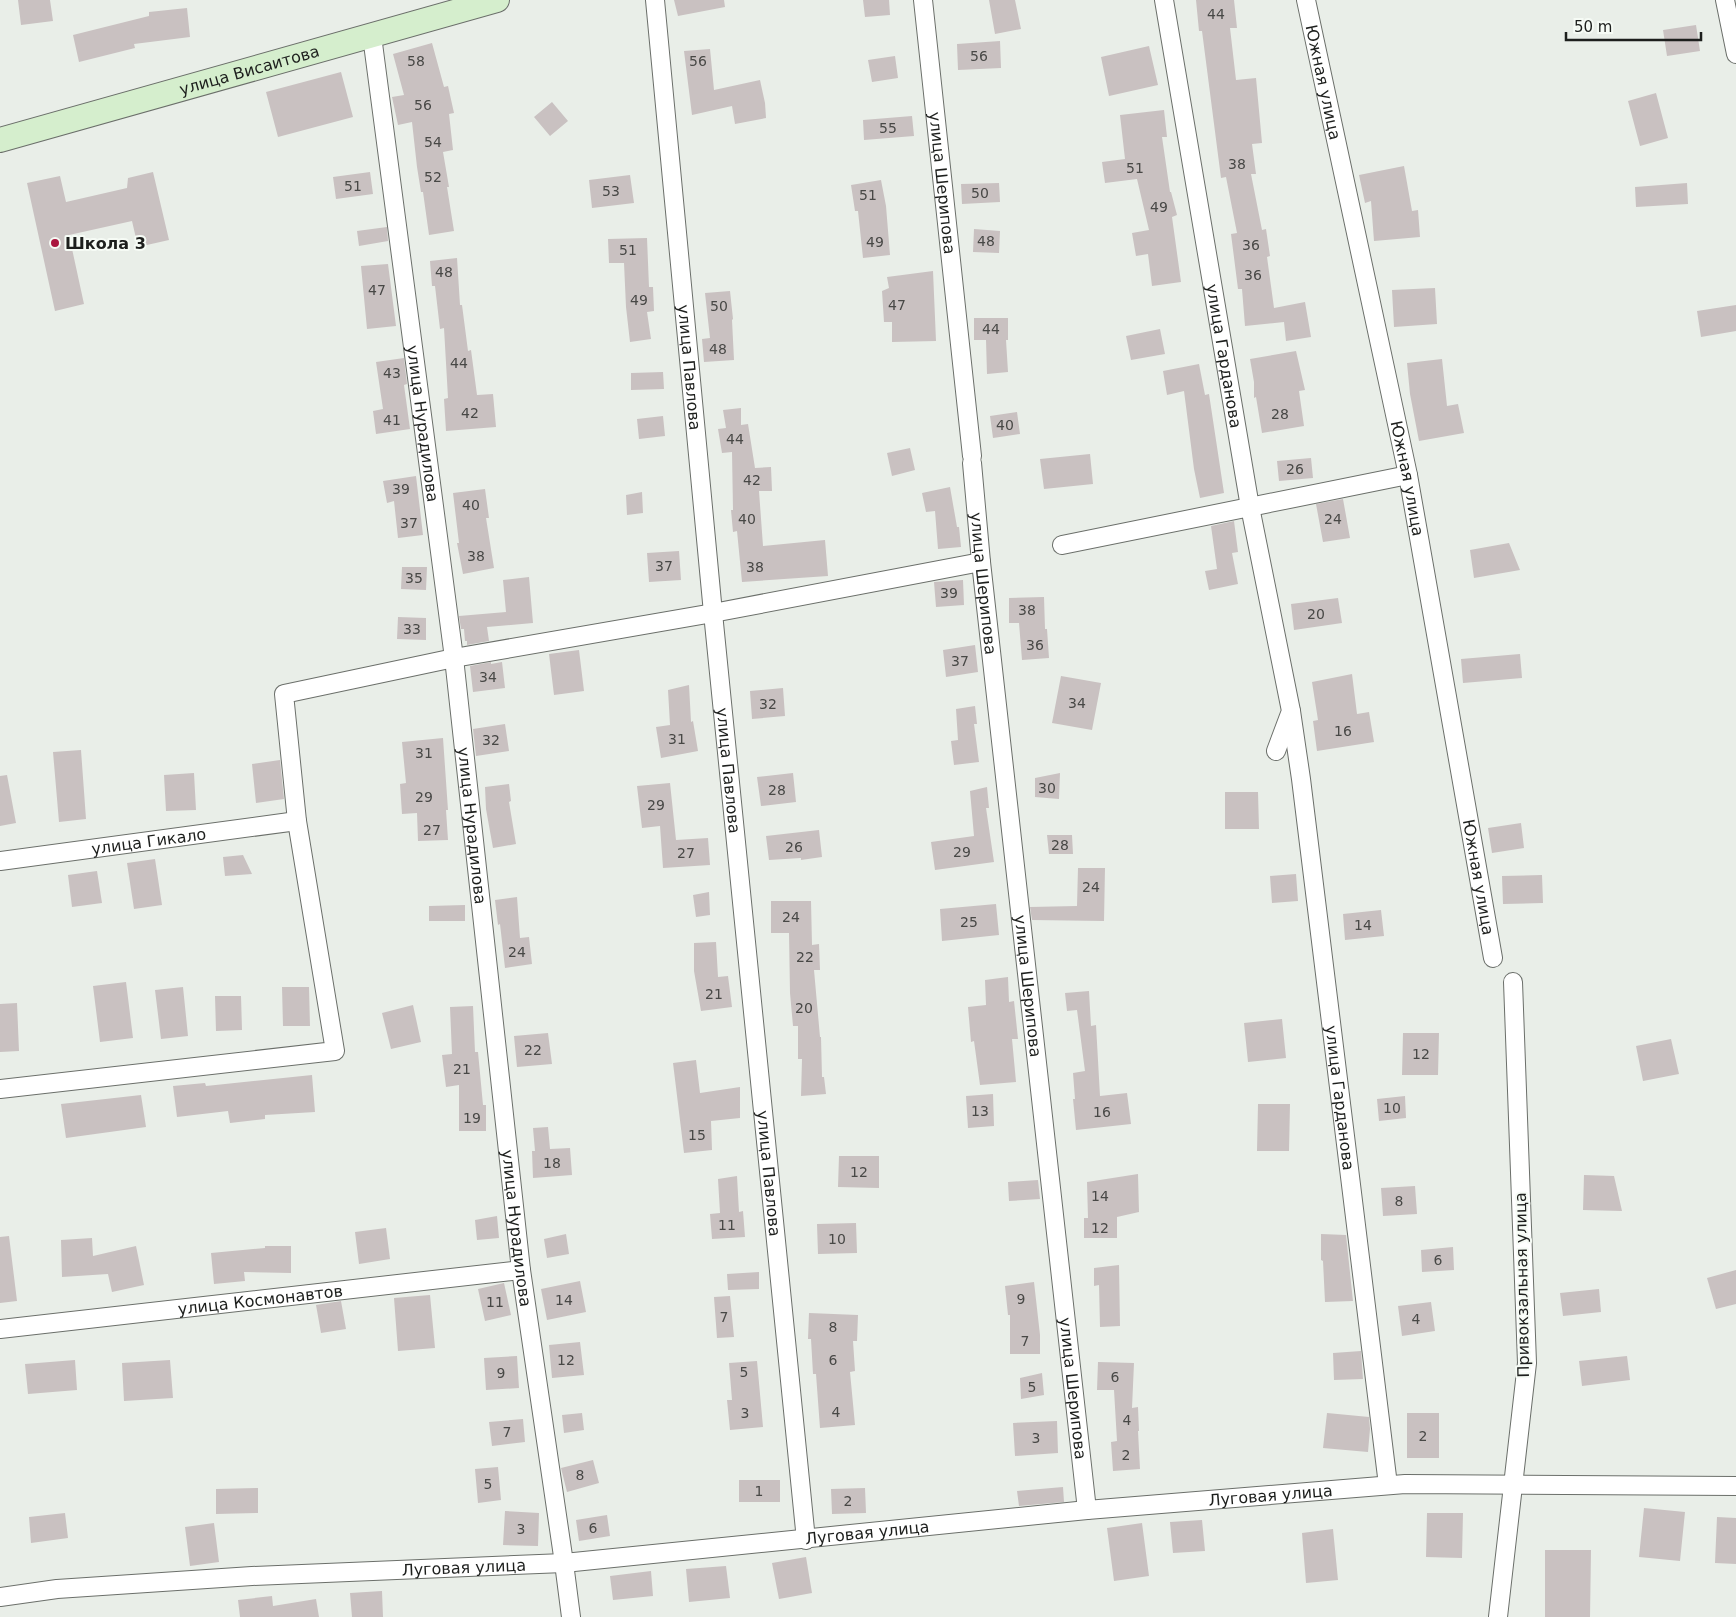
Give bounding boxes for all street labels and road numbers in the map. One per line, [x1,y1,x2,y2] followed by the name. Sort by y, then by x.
[1302,23,1345,142] street label: Южная улица
[177,41,322,99] street label: улица Висаитова
[926,111,960,255] street label: улица Шерипова
[1203,282,1246,429] street label: улица Гарданова
[674,304,705,431] street label: улица Павлова
[403,344,443,503] street label: улица Нурадилова
[1387,419,1428,538] street label: Южная улица
[967,511,1001,656] street label: улица Шерипова
[713,707,745,834] street label: улица Павлова
[454,746,490,905] street label: улица Нурадилова
[1459,817,1498,937] street label: Южная улица
[90,824,207,858] street label: улица Гикало
[1011,914,1046,1058] street label: улица Шерипова
[1322,1024,1359,1171] street label: улица Гарданова
[753,1110,785,1237] street label: улица Павлова
[498,1149,536,1308] street label: улица Нурадилова
[1511,1192,1533,1378] street label: Привокзальная улица
[177,1281,344,1318] street label: улица Космонавтов
[1056,1316,1091,1461] street label: улица Шерипова
[1208,1480,1333,1510] street label: Луговая улица
[804,1517,930,1548] street label: Луговая улица
[401,1555,526,1579] street label: Луговая улица

